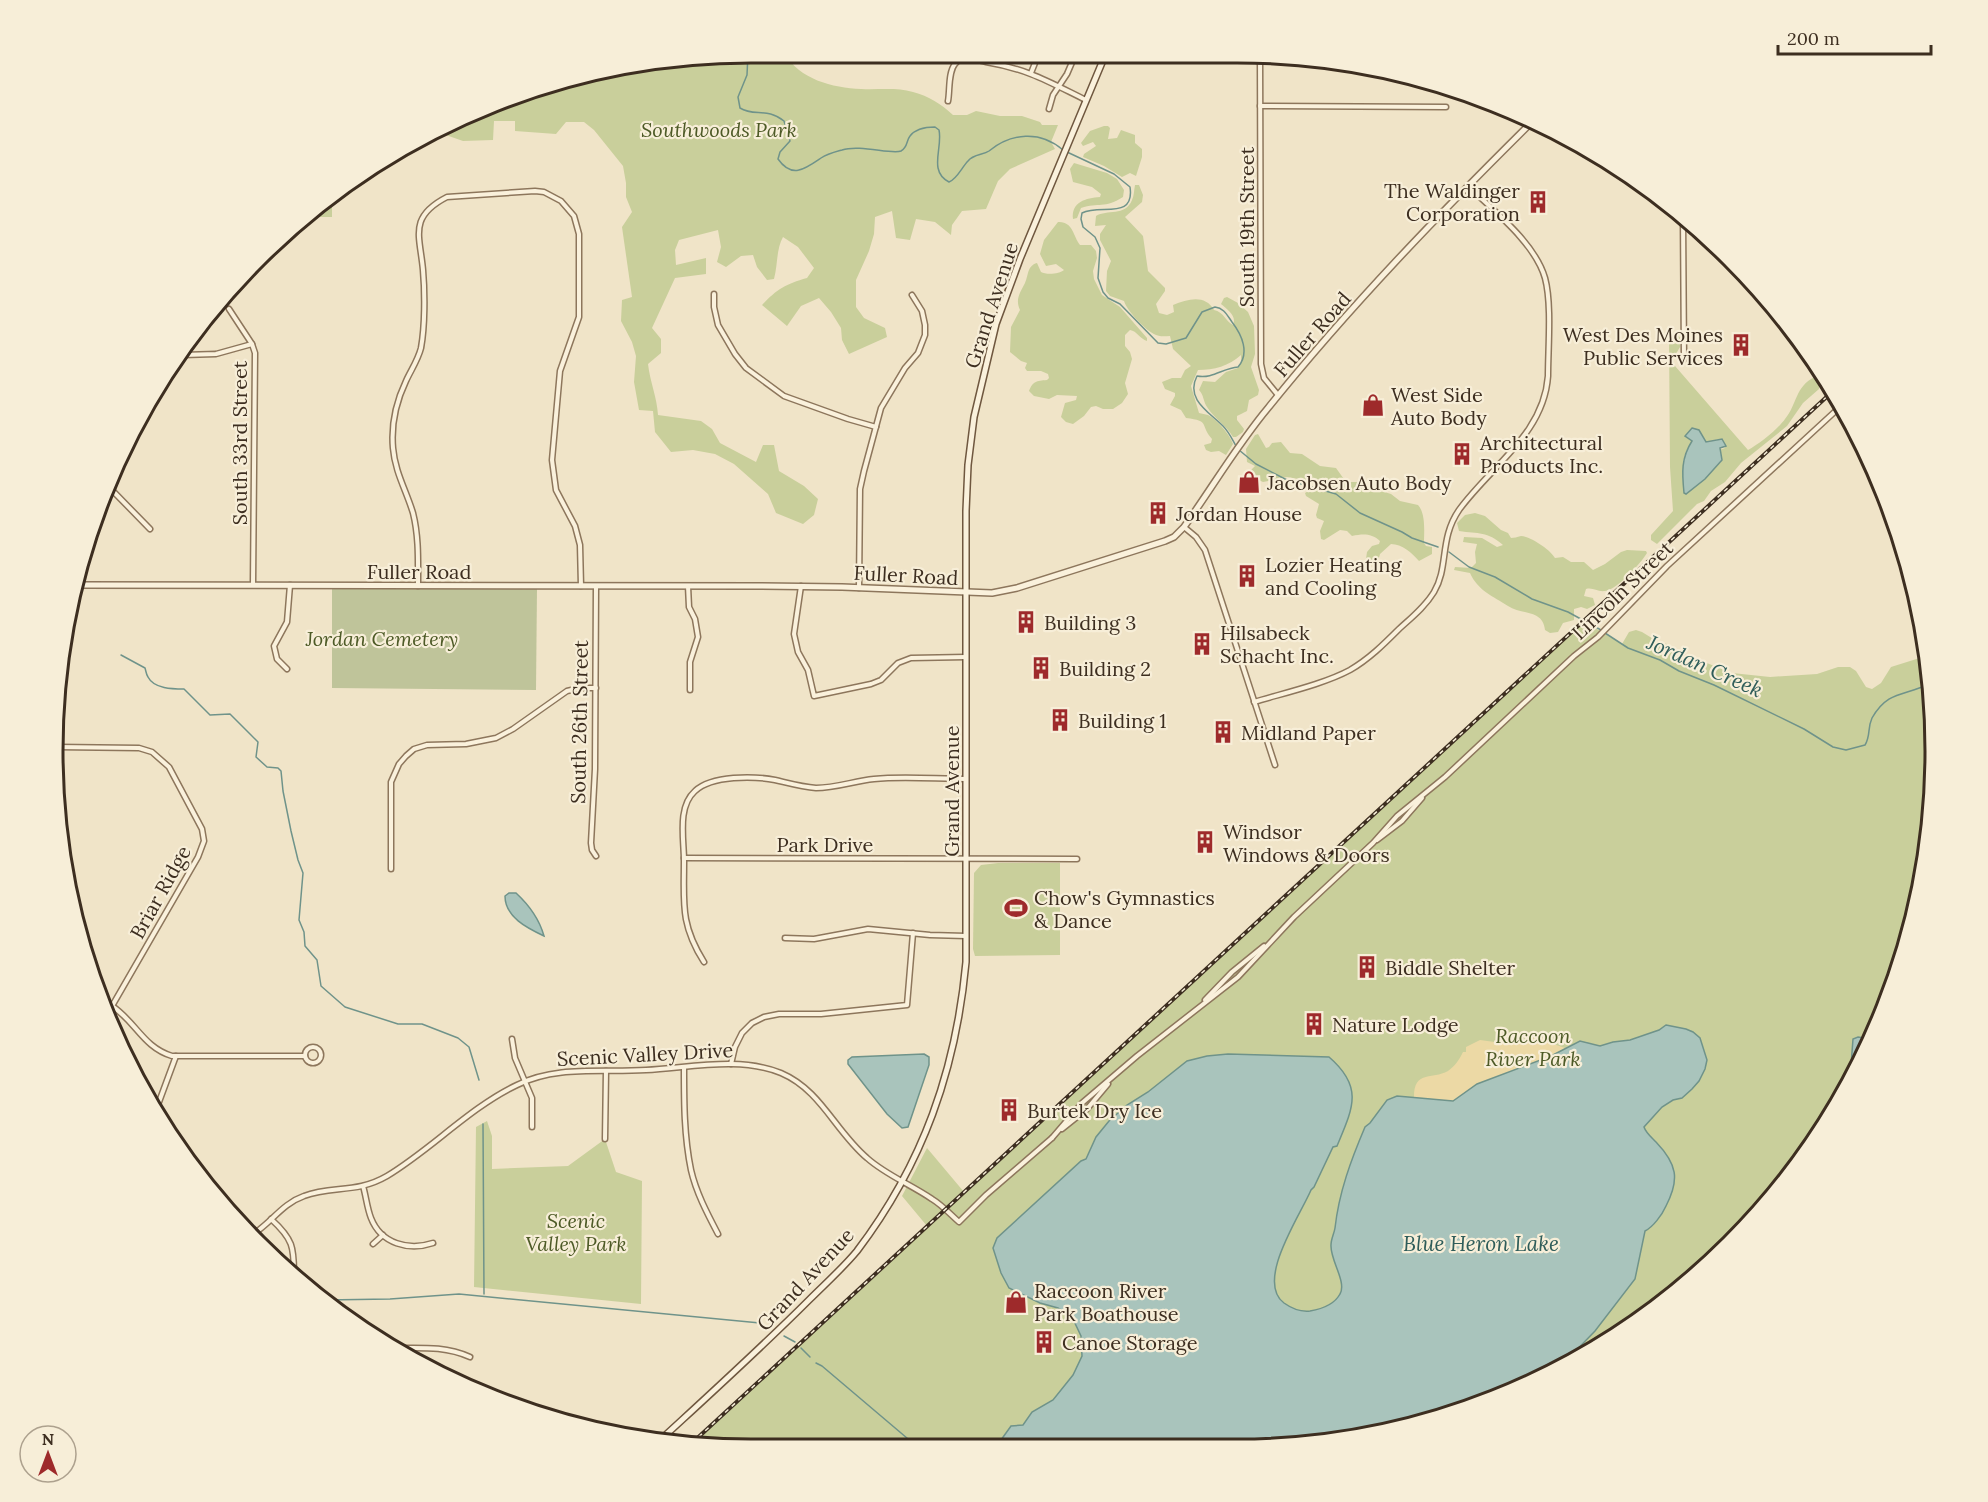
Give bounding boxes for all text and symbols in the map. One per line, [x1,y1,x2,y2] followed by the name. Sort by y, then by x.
[1778,18,1931,56] scale bar
[1787,27,1840,50] text: 200 m
[641,117,797,142] park label: Southwoods Park
[1234,147,1259,307] street label: South 19th Street
[1384,178,1520,226] place label: The Waldinger Corporation
[1525,189,1551,215] building icon: The Waldinger Corporation
[959,239,1023,371] street label: Grand Avenue
[1268,286,1356,382] street label: Fuller Road
[1563,322,1723,370] place label: West Des Moines Public Services
[1728,332,1754,358] building icon: West Des Moines Public Services
[227,360,252,525] street label: South 33rd Street
[1390,382,1487,430] place label: West Side Auto Body
[1360,392,1386,418] shop icon: West Side Auto Body
[1479,430,1603,478] place label: Architectural Products Inc.
[1449,441,1475,467] building icon: Architectural Products Inc.
[1236,469,1262,495] shop icon: Jacobsen Auto Body
[1266,470,1452,495] place label: Jacobsen Auto Body
[1145,500,1171,526] building icon: Jordan House
[1175,501,1302,526] place label: Jordan House
[1566,535,1678,645] street label: Lincoln Street
[1265,552,1402,600] place label: Lozier Heating and Cooling
[367,559,471,584] street label: Fuller Road
[853,560,959,590] street label: Fuller Road
[1234,563,1260,589] building icon: Lozier Heating and Cooling
[1013,609,1039,635] building icon: Building 3
[1044,610,1136,635] place label: Building 3
[1220,620,1334,668] place label: Hilsabeck Schacht Inc.
[305,626,458,651] park label: Jordan Cemetery
[1642,628,1767,704] water label: Jordan Creek
[1189,631,1215,657] building icon: Hilsabeck Schacht Inc.
[565,640,593,804] street label: South 26th Street
[1028,655,1054,681] building icon: Building 2
[1059,656,1151,681] place label: Building 2
[1047,707,1073,733] building icon: Building 1
[1078,708,1167,733] place label: Building 1
[1210,719,1236,745] building icon: Midland Paper
[1241,720,1376,745] place label: Midland Paper
[939,725,964,857] street label: Grand Avenue
[1223,819,1390,867] place label: Windsor Windows & Doors
[1192,829,1218,855] building icon: Windsor Windows & Doors
[777,832,874,857] street label: Park Drive
[124,841,196,943] street label: Briar Ridge
[1034,885,1215,933] place label: Chow's Gymnastics & Dance
[1003,895,1029,921] sports icon: Chow's Gymnastics & Dance
[1354,954,1380,980] building icon: Biddle Shelter
[1385,955,1516,980] place label: Biddle Shelter
[1301,1011,1327,1037] building icon: Nature Lodge
[1332,1012,1459,1037] place label: Nature Lodge
[1485,1023,1581,1071] park label: Raccoon River Park
[556,1037,734,1071] street label: Scenic Valley Drive
[996,1097,1022,1123] building icon: Burtek Dry Ice
[1027,1098,1162,1123] place label: Burtek Dry Ice
[525,1208,627,1256] park label: Scenic Valley Park
[751,1222,859,1336] street label: Grand Avenue
[1403,1230,1559,1257] water label: Blue Heron Lake
[1034,1278,1179,1326] place label: Raccoon River Park Boathouse
[1003,1289,1029,1315] shop icon: Raccoon River Park Boathouse
[1031,1329,1057,1355] building icon: Canoe Storage
[1062,1330,1198,1355] place label: Canoe Storage
[18,1424,78,1484] north arrow
[42,1429,54,1449] text: N

